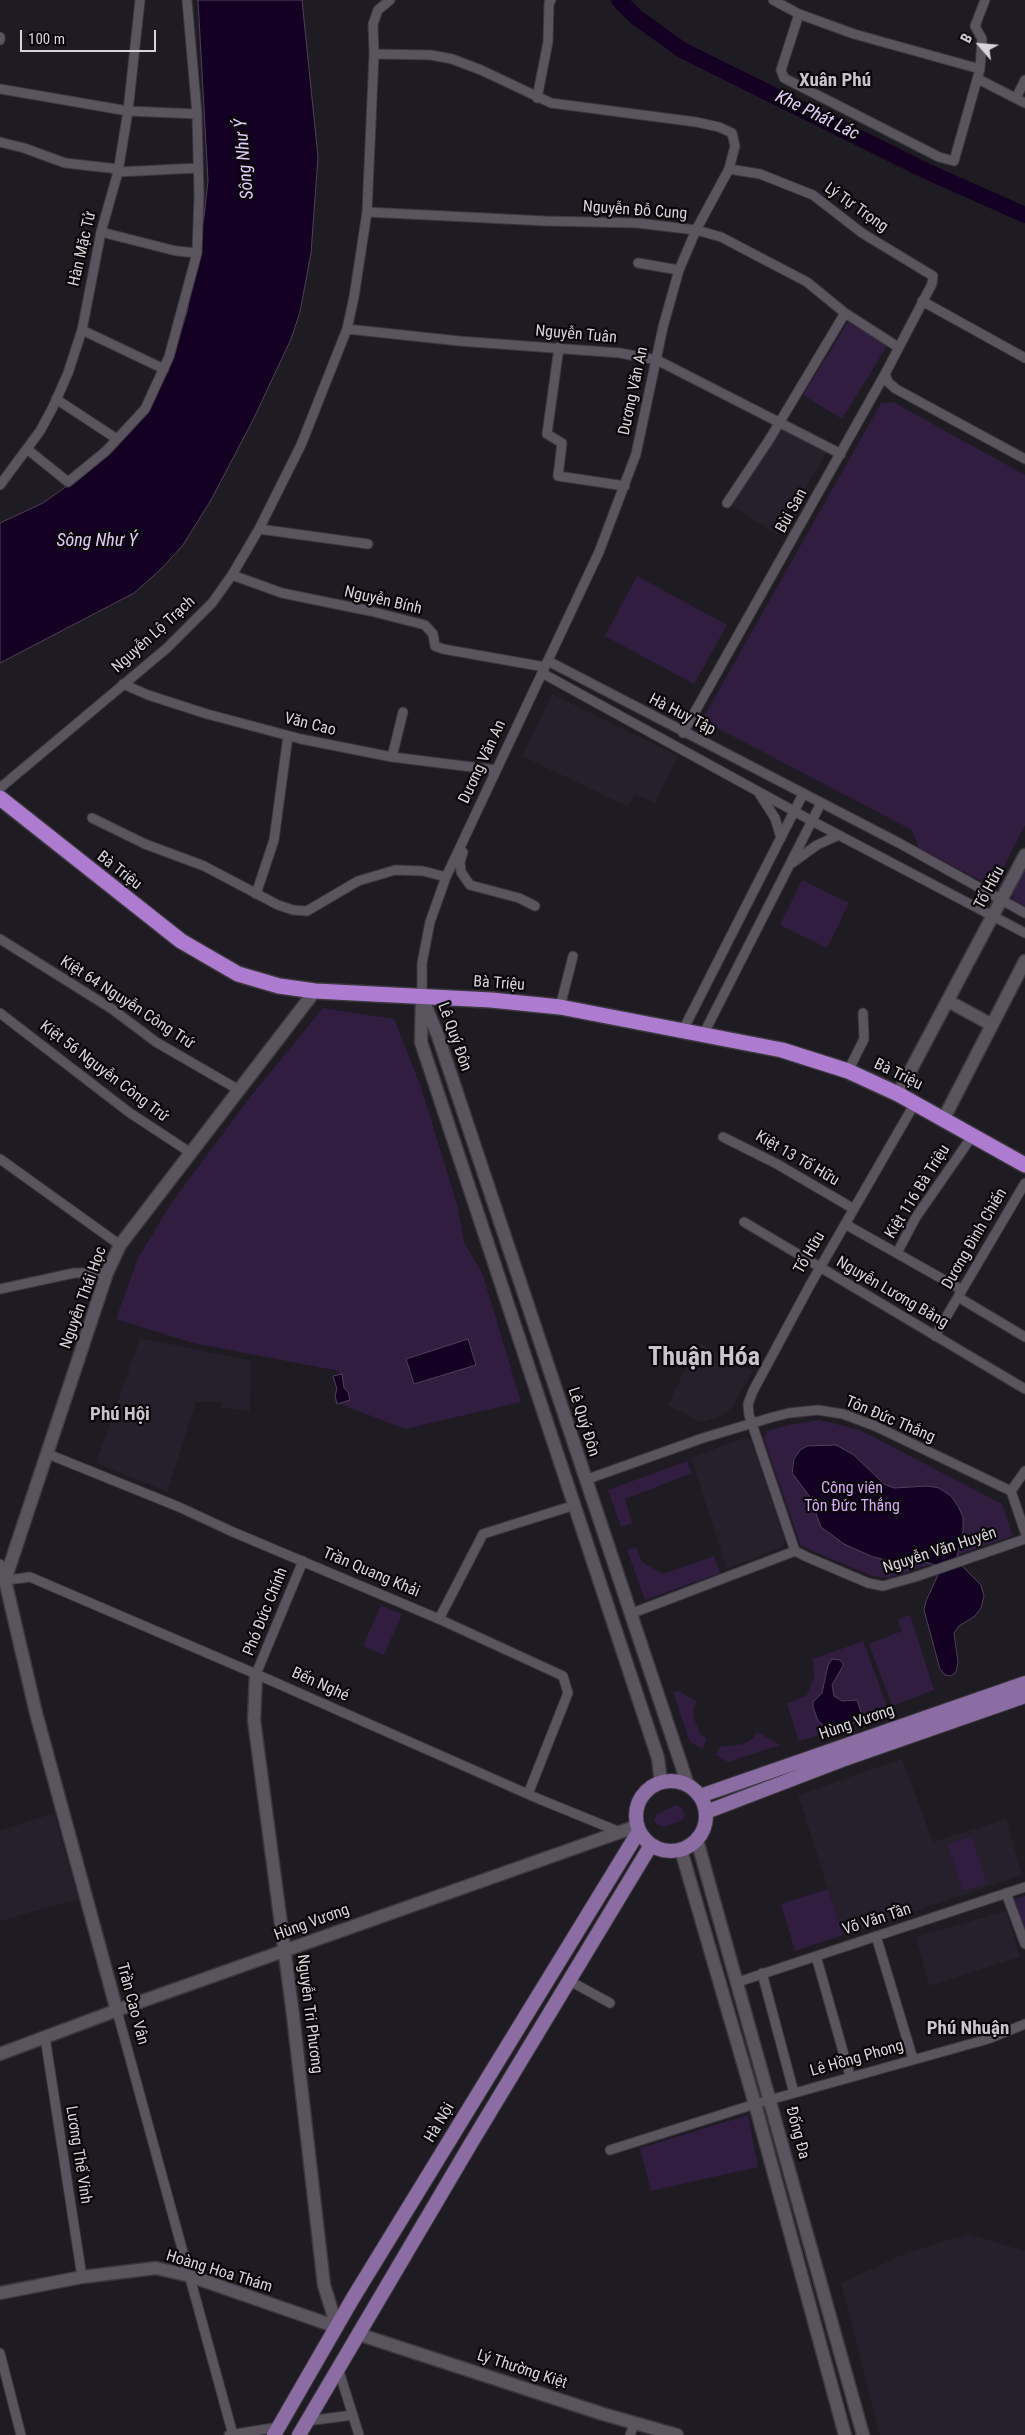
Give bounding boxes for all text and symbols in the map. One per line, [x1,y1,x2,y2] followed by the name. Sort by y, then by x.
[22,20,159,52] scale bar
[955,20,1005,70] north arrow
[28,30,65,48] text: 100 m
[958,31,976,45] text: B
[799,70,871,92] district label: Xuân Phú
[772,86,862,146] water label: Khe Phát Lác
[231,118,259,200] water label: Sông Như Ý
[821,179,891,237] street label: Lý Tự Trọng
[582,198,688,224] street label: Nguyễn Đỗ Cung
[65,210,101,288] street label: Hàn Mặc Tử
[534,322,618,348] street label: Nguyễn Tuân
[615,345,653,437] street label: Dương Văn An
[772,486,812,536] street label: Bùi San
[56,530,138,552] water label: Sông Như Ý
[342,583,424,619] street label: Nguyễn Bính
[108,593,200,677] street label: Nguyễn Lộ Trạch
[645,690,719,740] street label: Hà Huy Tập
[282,709,338,741] street label: Văn Cao
[455,717,511,807] street label: Dương Văn An
[93,848,145,894] street label: Bà Triệu
[971,863,1009,913] street label: Tố Hữu
[56,952,198,1054] street label: Kiệt 64 Nguyễn Công Trứ
[473,973,525,995] street label: Bà Triệu
[433,1000,475,1074] street label: Lê Quý Đôn
[36,1017,172,1127] street label: Kiệt 56 Nguyễn Công Trứ
[871,1055,925,1095] street label: Bà Triệu
[752,1127,842,1191] street label: Kiệt 13 Tố Hữu
[881,1141,955,1243] street label: Kiệt 116 Bà Triệu
[938,1185,1012,1293] street label: Dương Đình Chiến
[790,1228,830,1278] street label: Tố Hữu
[57,1244,111,1352] street label: Nguyễn Thái Học
[832,1253,952,1333] street label: Nguyễn Lương Bằng
[648,1342,760,1374] district label: Thuận Hóa
[563,1385,603,1459] street label: Lê Quý Đôn
[842,1392,938,1448] street label: Tôn Đức Thắng
[90,1404,150,1426] district label: Phú Hội
[804,1479,900,1517] park label: Công viên Tôn Đức Thắng
[881,1524,999,1578] street label: Nguyễn Văn Huyên
[320,1544,422,1602] street label: Trần Quang Khải
[240,1565,292,1659] street label: Phó Đức Chính
[288,1664,352,1706] street label: Bến Nghé
[817,1701,897,1745] street label: Hùng Vương
[840,1900,914,1940] street label: Võ Văn Tần
[272,1901,352,1945] street label: Hùng Vương
[292,1953,326,2075] street label: Nguyễn Tri Phương
[112,1961,152,2047] street label: Trần Cao Vân
[927,2018,1009,2040] district label: Phú Nhuận
[808,2036,906,2082] street label: Lê Hồng Phong
[421,2100,459,2146] street label: Hà Nội
[61,2105,95,2205] street label: Lương Thế Vinh
[781,2105,813,2161] street label: Đống Đa
[164,2247,274,2297] street label: Hoàng Hoa Thám
[474,2346,570,2394] street label: Lý Thường Kiệt

